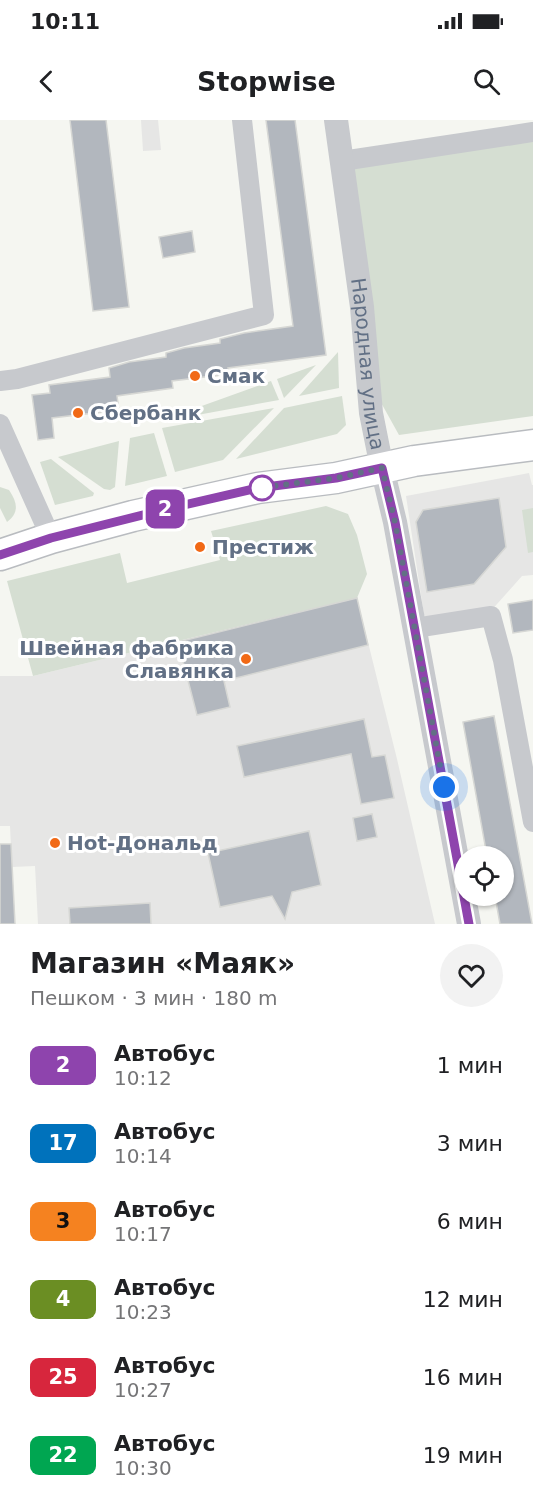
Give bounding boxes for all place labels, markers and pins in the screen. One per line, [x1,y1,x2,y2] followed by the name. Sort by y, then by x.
[207,364,266,388] place label: Смак
[188,369,202,383] marker: Смак
[90,401,202,425] place label: Сбербанк
[71,406,85,420] marker: Сбербанк
[249,475,275,501] unlabelled marker
[212,535,314,559] place label: Престиж
[193,540,207,554] marker: Престиж
[19,636,234,683] place label: Швейная фабрика Славянка
[239,652,253,666] marker: Швейная фабрика Славянка
[67,831,218,855] place label: Hot-Дональд
[48,836,62,850] marker: Hot-Дональд

